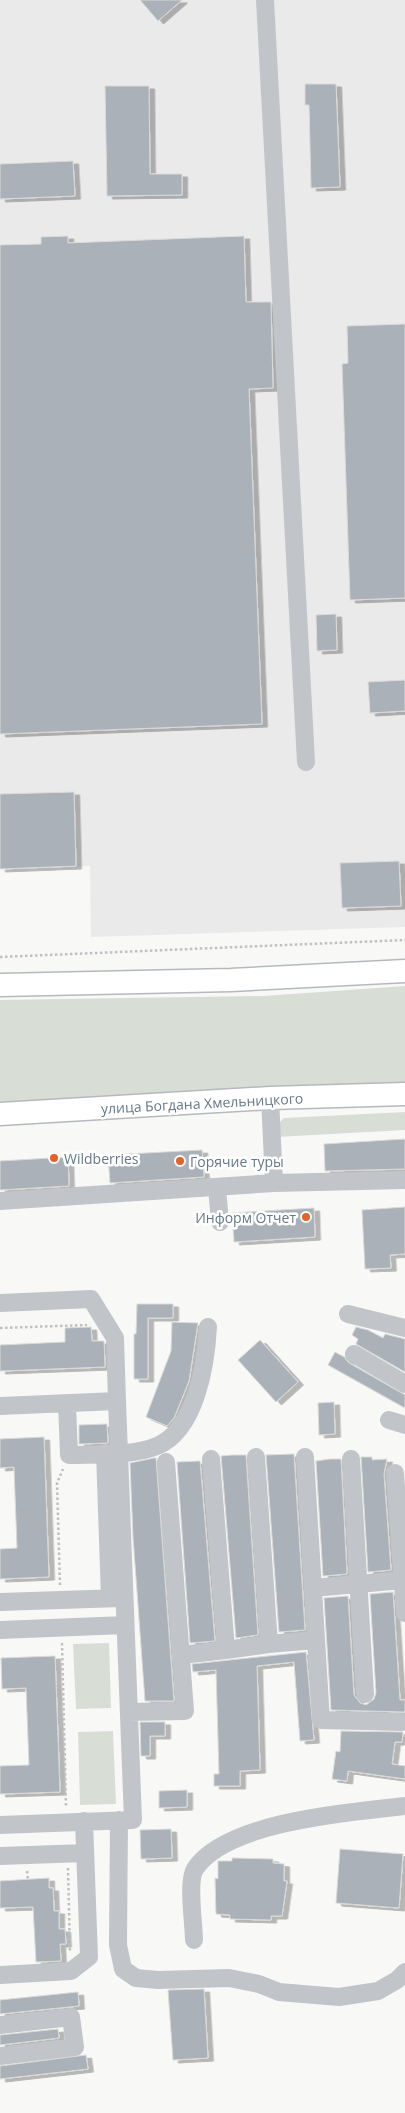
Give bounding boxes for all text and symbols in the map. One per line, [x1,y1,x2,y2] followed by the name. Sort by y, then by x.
[100,1088,304,1118] street label: улица Богдана Хмельницкого
[64,1149,139,1168] place label: Wildberries
[48,1152,60,1164] marker: Wildberries
[190,1152,284,1171] place label: Горячие туры
[174,1155,186,1167] marker: Горячие туры
[195,1208,296,1227] place label: Информ Отчет
[300,1211,312,1223] marker: Информ Отчет

